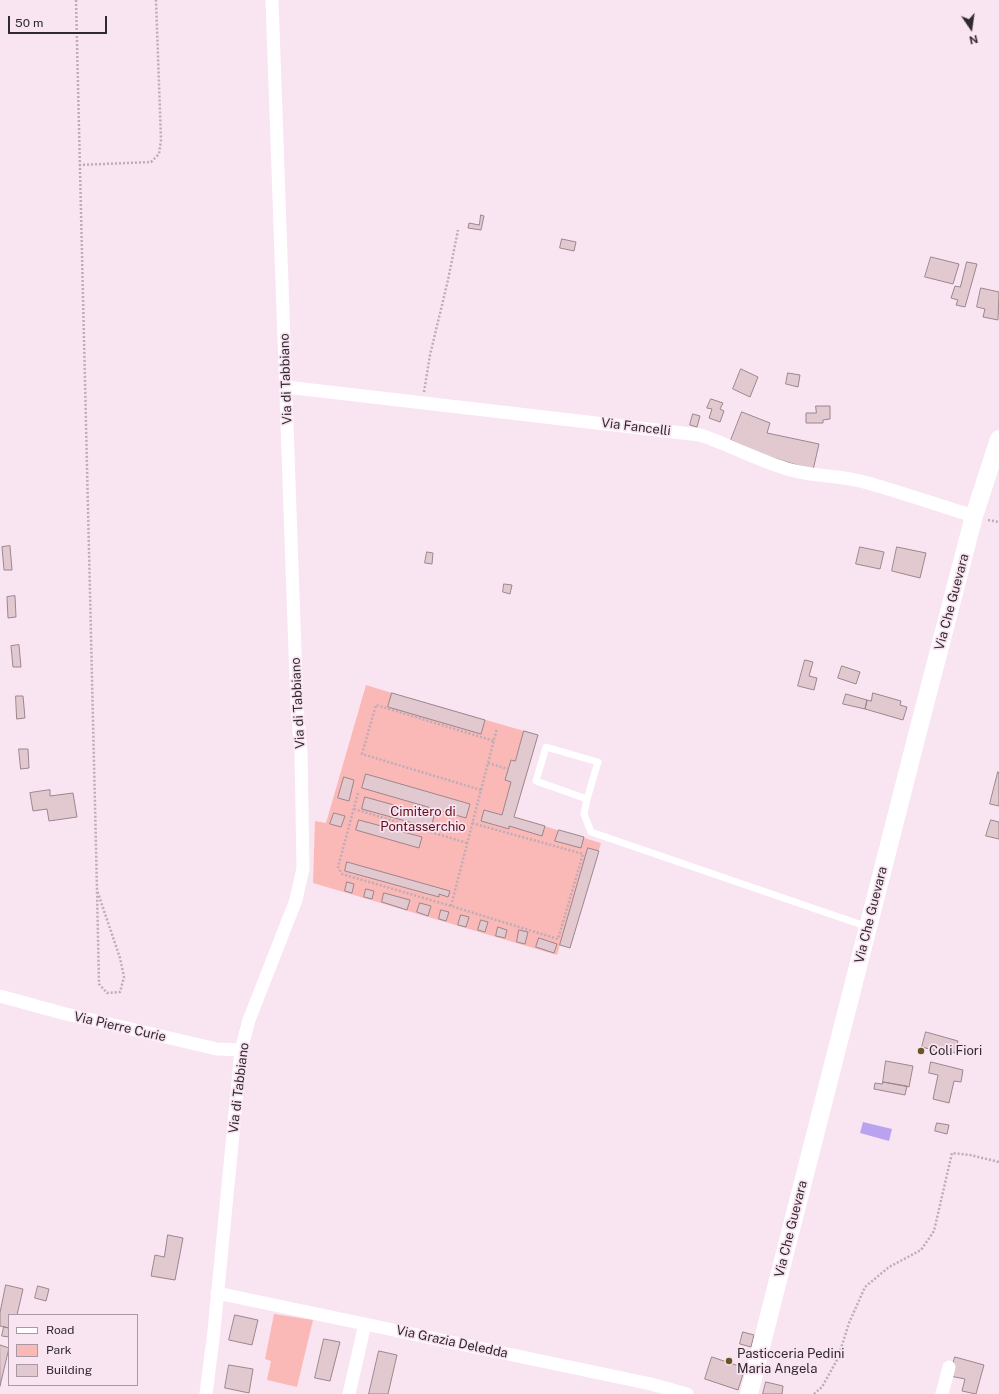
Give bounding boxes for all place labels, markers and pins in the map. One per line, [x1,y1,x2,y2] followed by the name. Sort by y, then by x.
[929,1043,982,1059] place label: Coli Fiori
[916,1046,926,1056] marker: Coli Fiori
[737,1346,844,1377] place label: Pasticceria Pedini Maria Angela
[724,1356,734,1366] marker: Pasticceria Pedini Maria Angela

